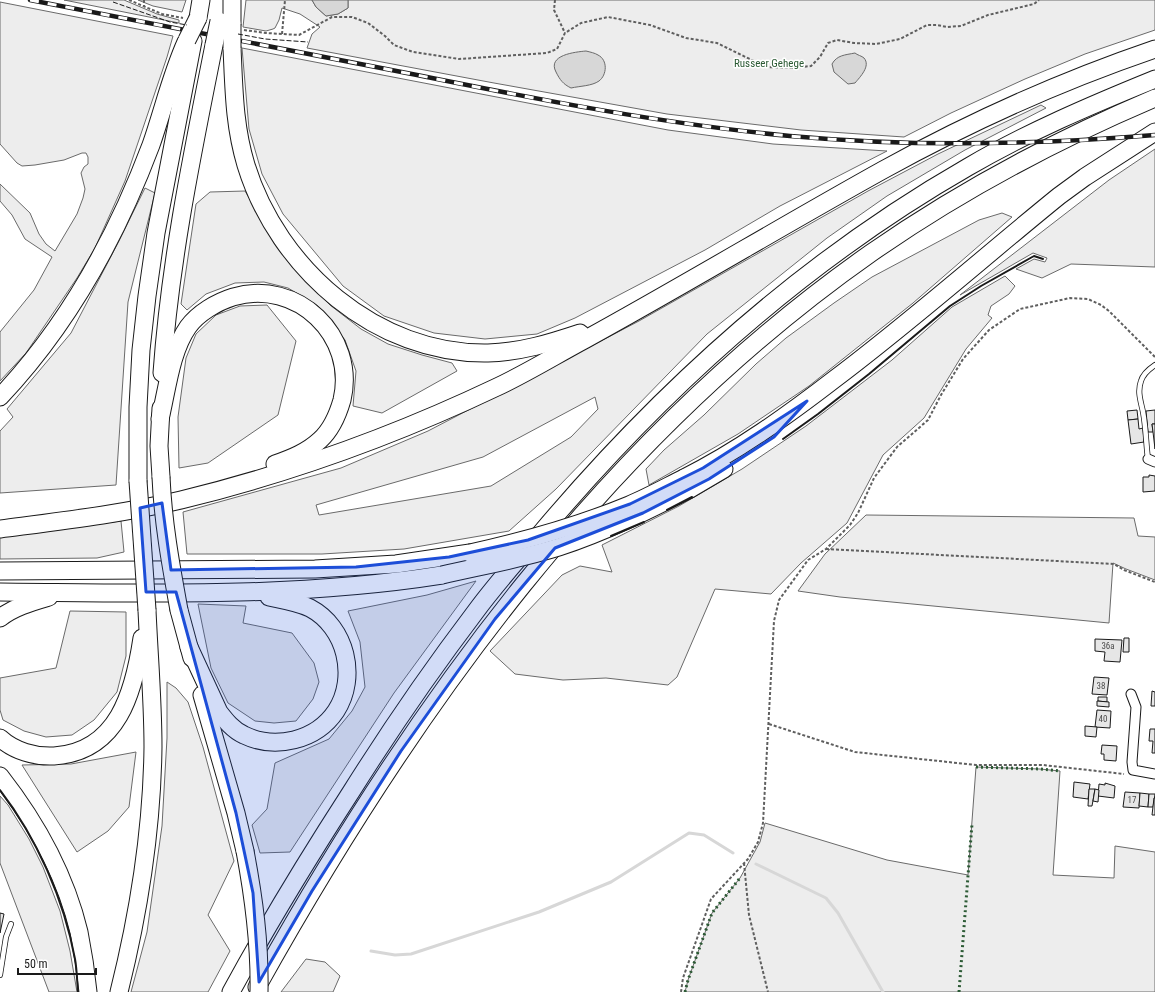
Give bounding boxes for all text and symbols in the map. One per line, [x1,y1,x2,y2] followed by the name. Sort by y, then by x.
[734,57,804,70] park label: Russeer Gehege
[1101,641,1115,651] house number: 36a
[1097,681,1105,691] house number: 38
[1099,714,1107,724] house number: 40
[1128,795,1137,805] house number: 17
[18,950,96,976] scale bar
[24,957,48,971] text: 50 m

